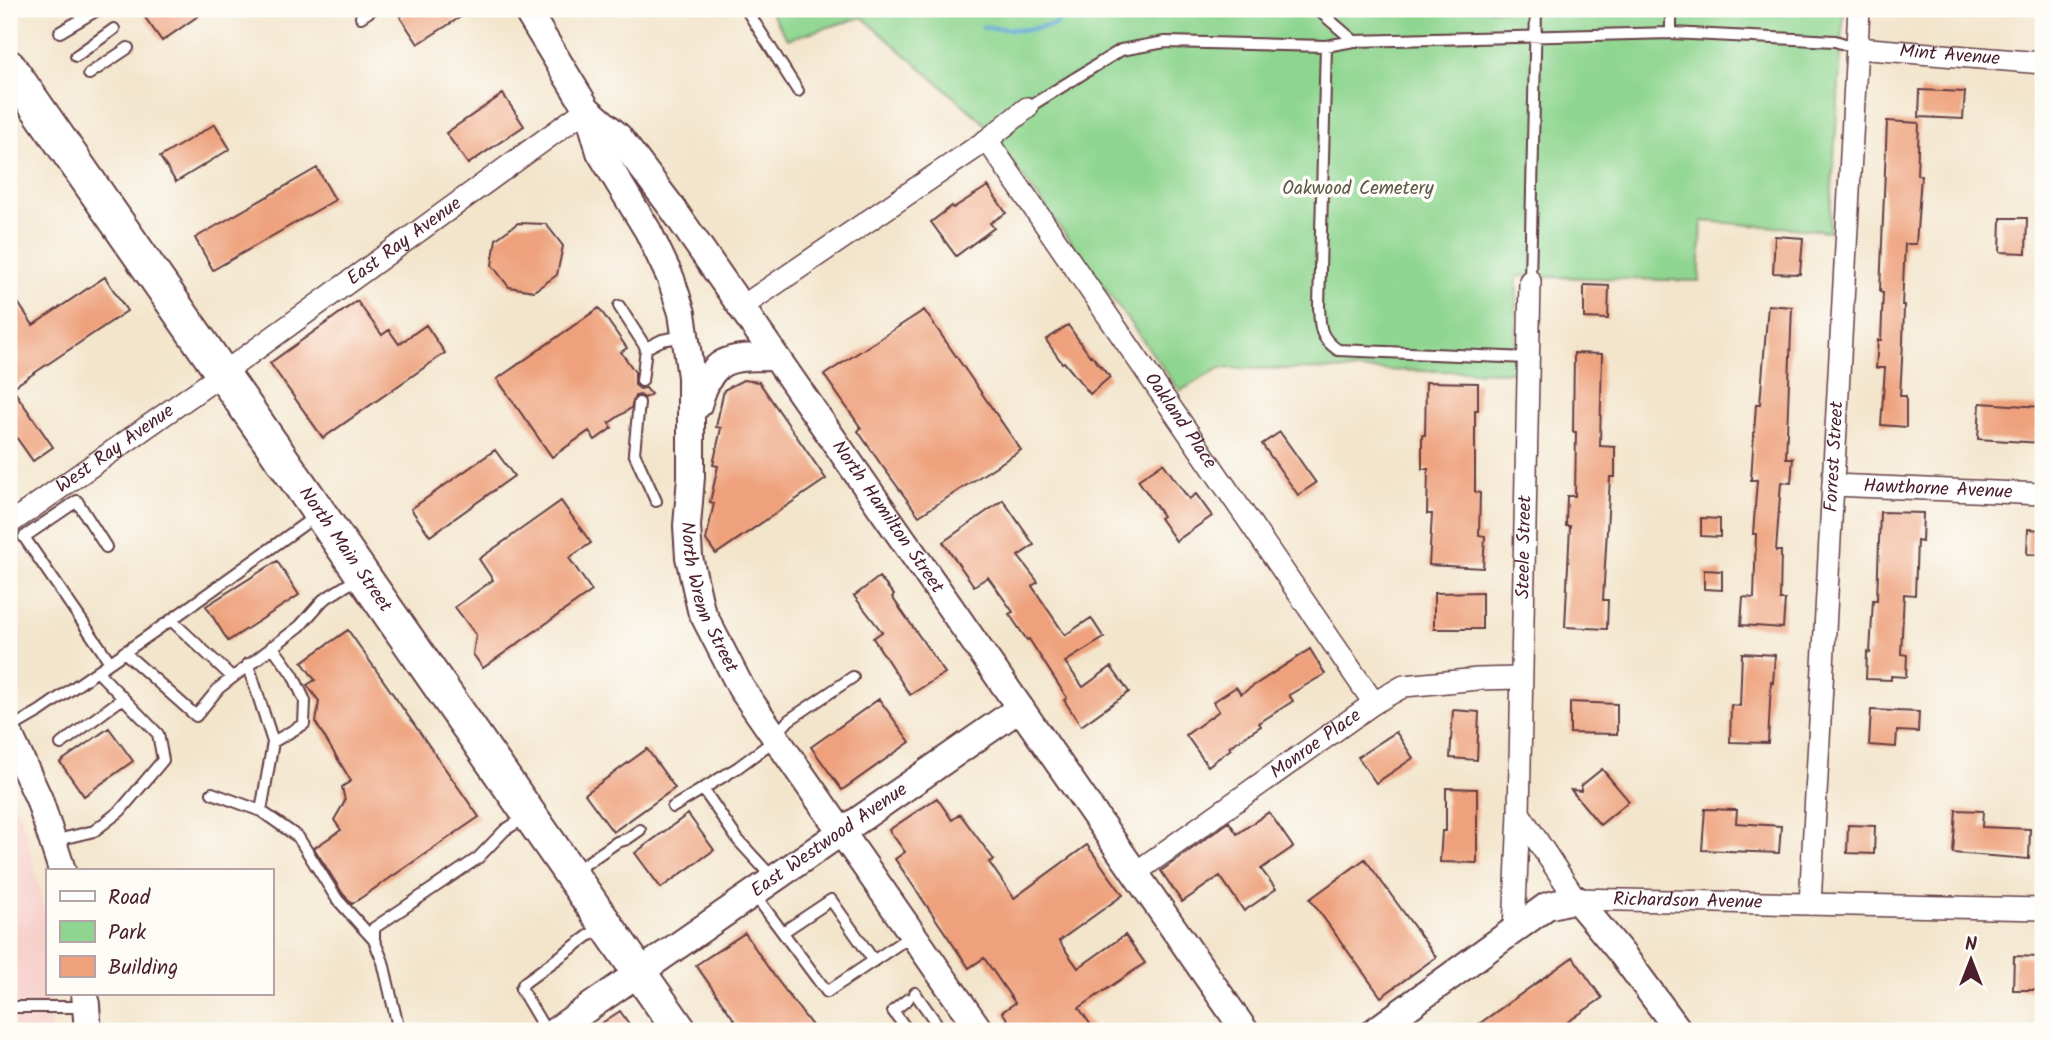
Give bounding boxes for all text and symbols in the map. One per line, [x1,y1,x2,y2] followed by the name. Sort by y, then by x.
[1898,36,2002,75] street label: Mint Avenue
[1282,174,1435,204] park label: Oakwood Cemetery
[341,189,469,294] street label: East Ray Avenue
[1136,367,1224,476] street label: Oakland Place
[50,397,181,501] street label: West Ray Avenue
[1816,400,1853,513] street label: Forrest Street
[823,434,952,600] street label: North Hamilton Street
[1863,471,2014,508] street label: Hawthorne Avenue
[291,481,400,619] street label: North Main Street
[1508,494,1541,599] street label: Steele Street
[672,521,746,679] street label: North Wrenn Street
[1264,701,1368,787] street label: Monroe Place
[745,775,914,906] street label: East Westwood Avenue
[46,869,273,995] legend
[108,882,151,915] text: Road
[1613,885,1763,918] street label: Richardson Avenue
[108,917,146,950] text: Park
[1937,925,2007,995] north arrow
[1965,930,1977,960] text: N
[108,952,178,985] text: Building

